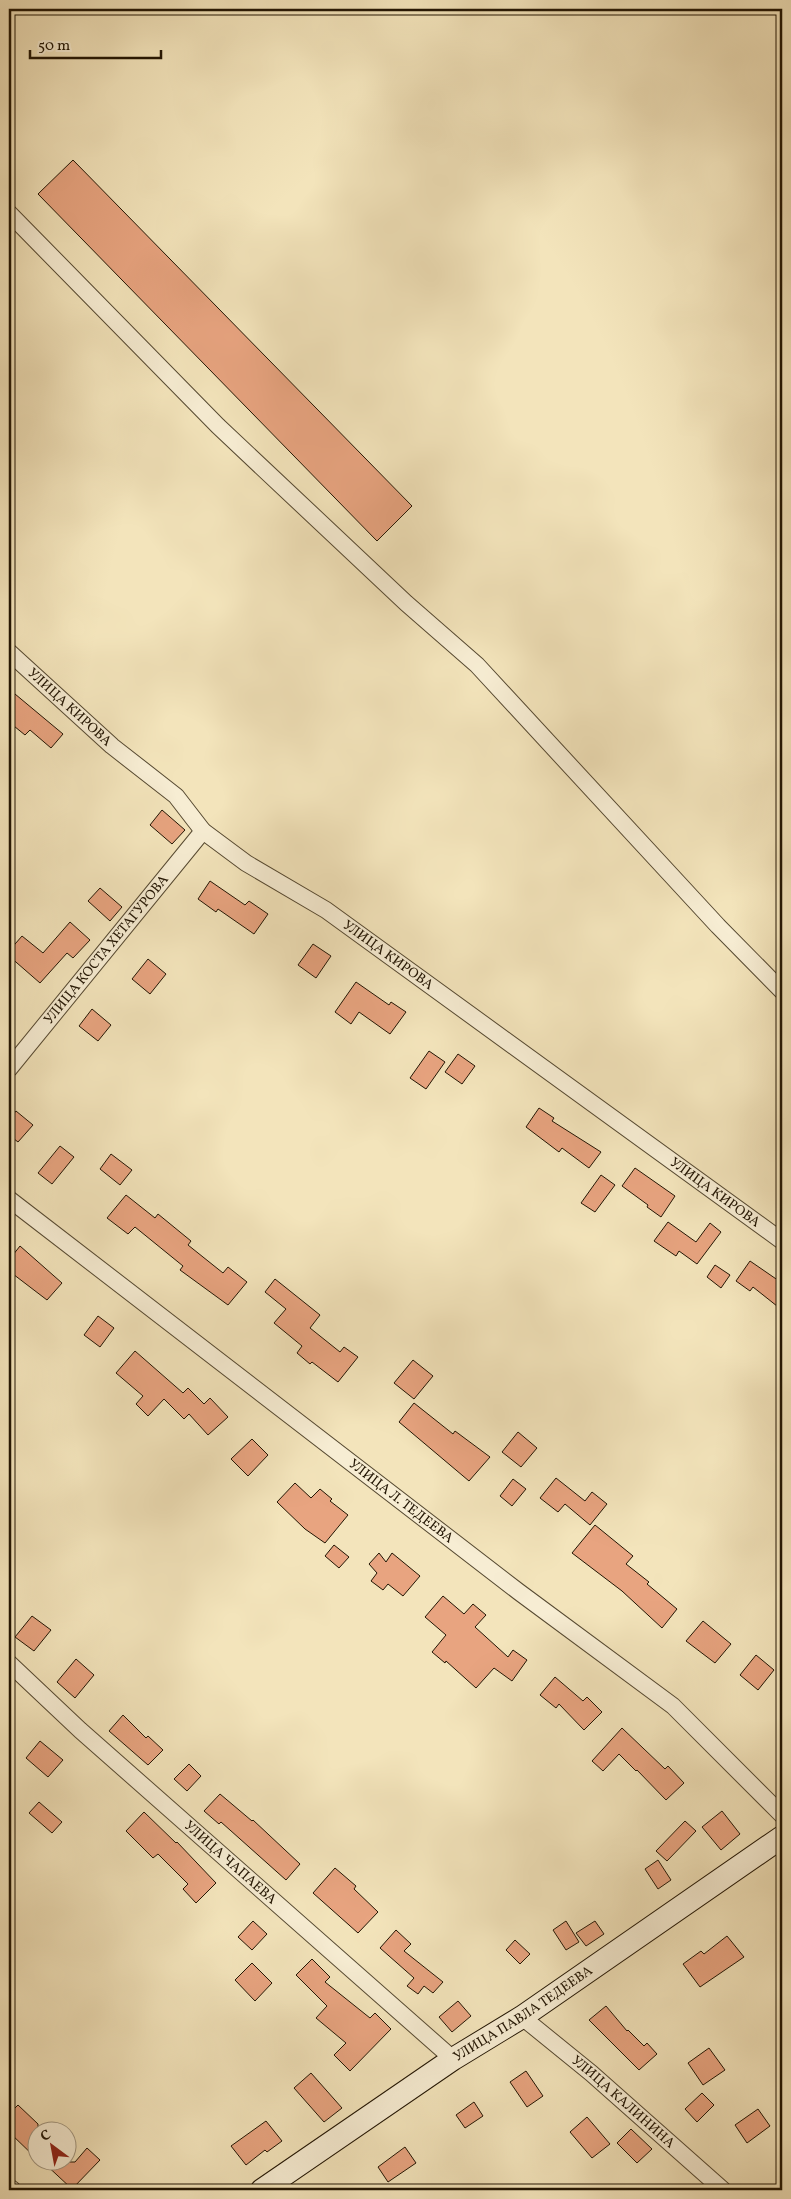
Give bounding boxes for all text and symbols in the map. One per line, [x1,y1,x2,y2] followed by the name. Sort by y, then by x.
[30,28,161,60] scale bar
[38,36,70,57] text: 50 m
[23,664,116,751] street label: УЛИЦА КИРОВА
[40,871,173,1028] street label: УЛИЦА КОСТА ХЕТАГУРОВА
[339,916,437,995] street label: УЛИЦА КИРОВА
[666,1153,764,1232] street label: УЛИЦА КИРОВА
[345,1455,458,1548] street label: УЛИЦА Л. ТЕДЕЕВА
[180,1816,281,1909] street label: УЛИЦА ЧАПАЕВА
[450,1961,597,2066] street label: УЛИЦА ПАВЛА ТЕДЕЕВА
[567,2051,679,2153] street label: УЛИЦА КАЛИНИНА
[28,2122,78,2172] north arrow
[37,2126,55,2147] text: С

